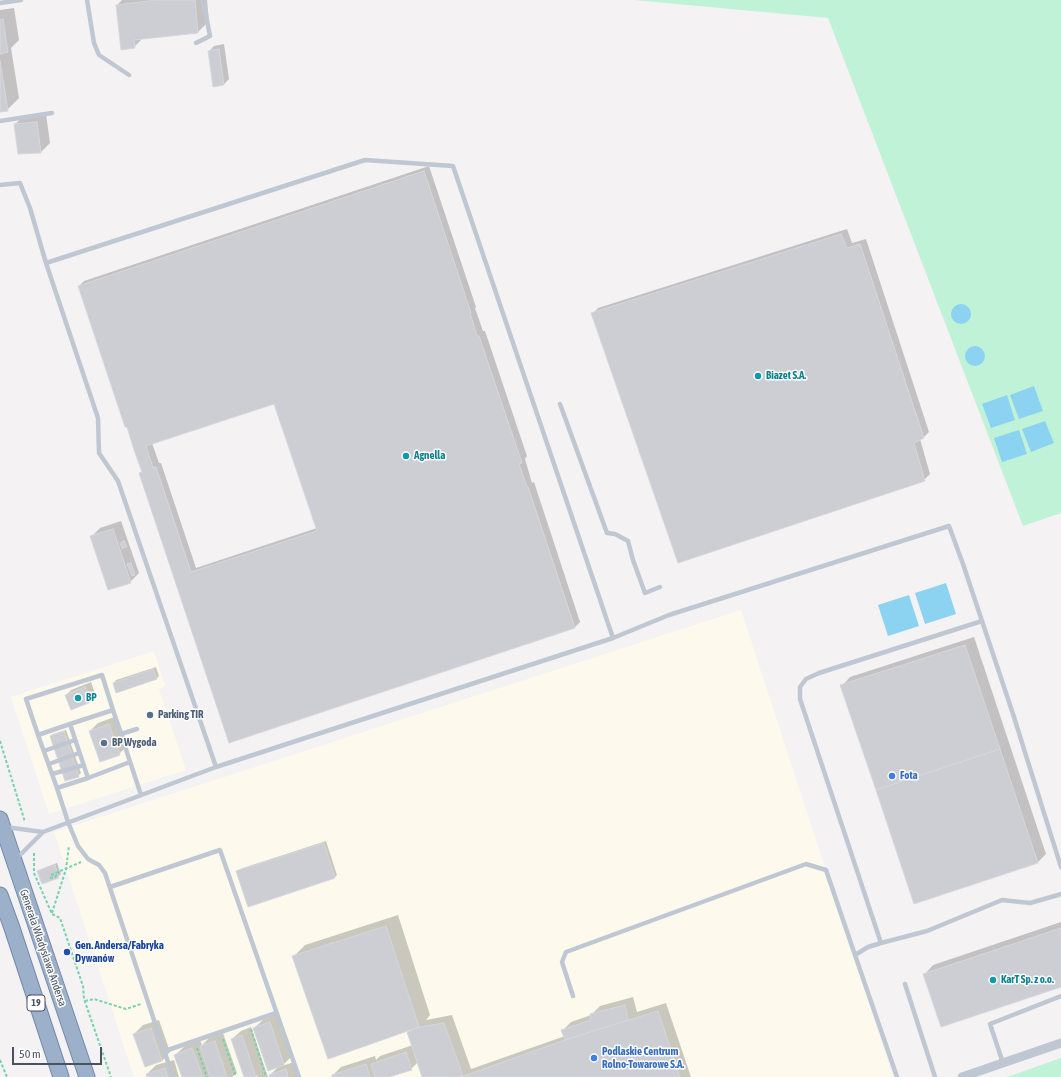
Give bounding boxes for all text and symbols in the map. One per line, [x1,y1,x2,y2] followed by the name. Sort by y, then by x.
[766,369,806,383] place label: Biazet S.A.
[753,371,763,381] marker: Biazet S.A.
[414,449,445,463] place label: Agnella
[401,451,411,461] marker: Agnella
[86,691,97,705] place label: BP
[73,693,83,703] marker: BP
[158,708,204,722] place label: Parking TIR
[145,710,155,720] marker: Parking TIR
[112,736,157,750] place label: BP Wygoda
[99,738,109,748] marker: BP Wygoda
[900,769,918,783] place label: Fota
[887,771,897,781] marker: Fota
[17,888,69,1008] street label: Generała Władysława Andersa
[75,939,164,965] place label: Gen. Andersa/Fabryka Dywanów
[62,947,72,957] marker: Gen. Andersa/Fabryka Dywanów
[1001,973,1054,987] place label: KarT Sp. z o.o.
[988,975,998,985] marker: KarT Sp. z o.o.
[27,995,45,1011] road number: 19
[14,1039,104,1065] scale bar
[602,1045,684,1071] place label: Podlaskie Centrum Rolno-Towarowe S.A.
[19,1047,41,1061] text: 50 m
[589,1053,599,1063] marker: Podlaskie Centrum Rolno-Towarowe S.A.

